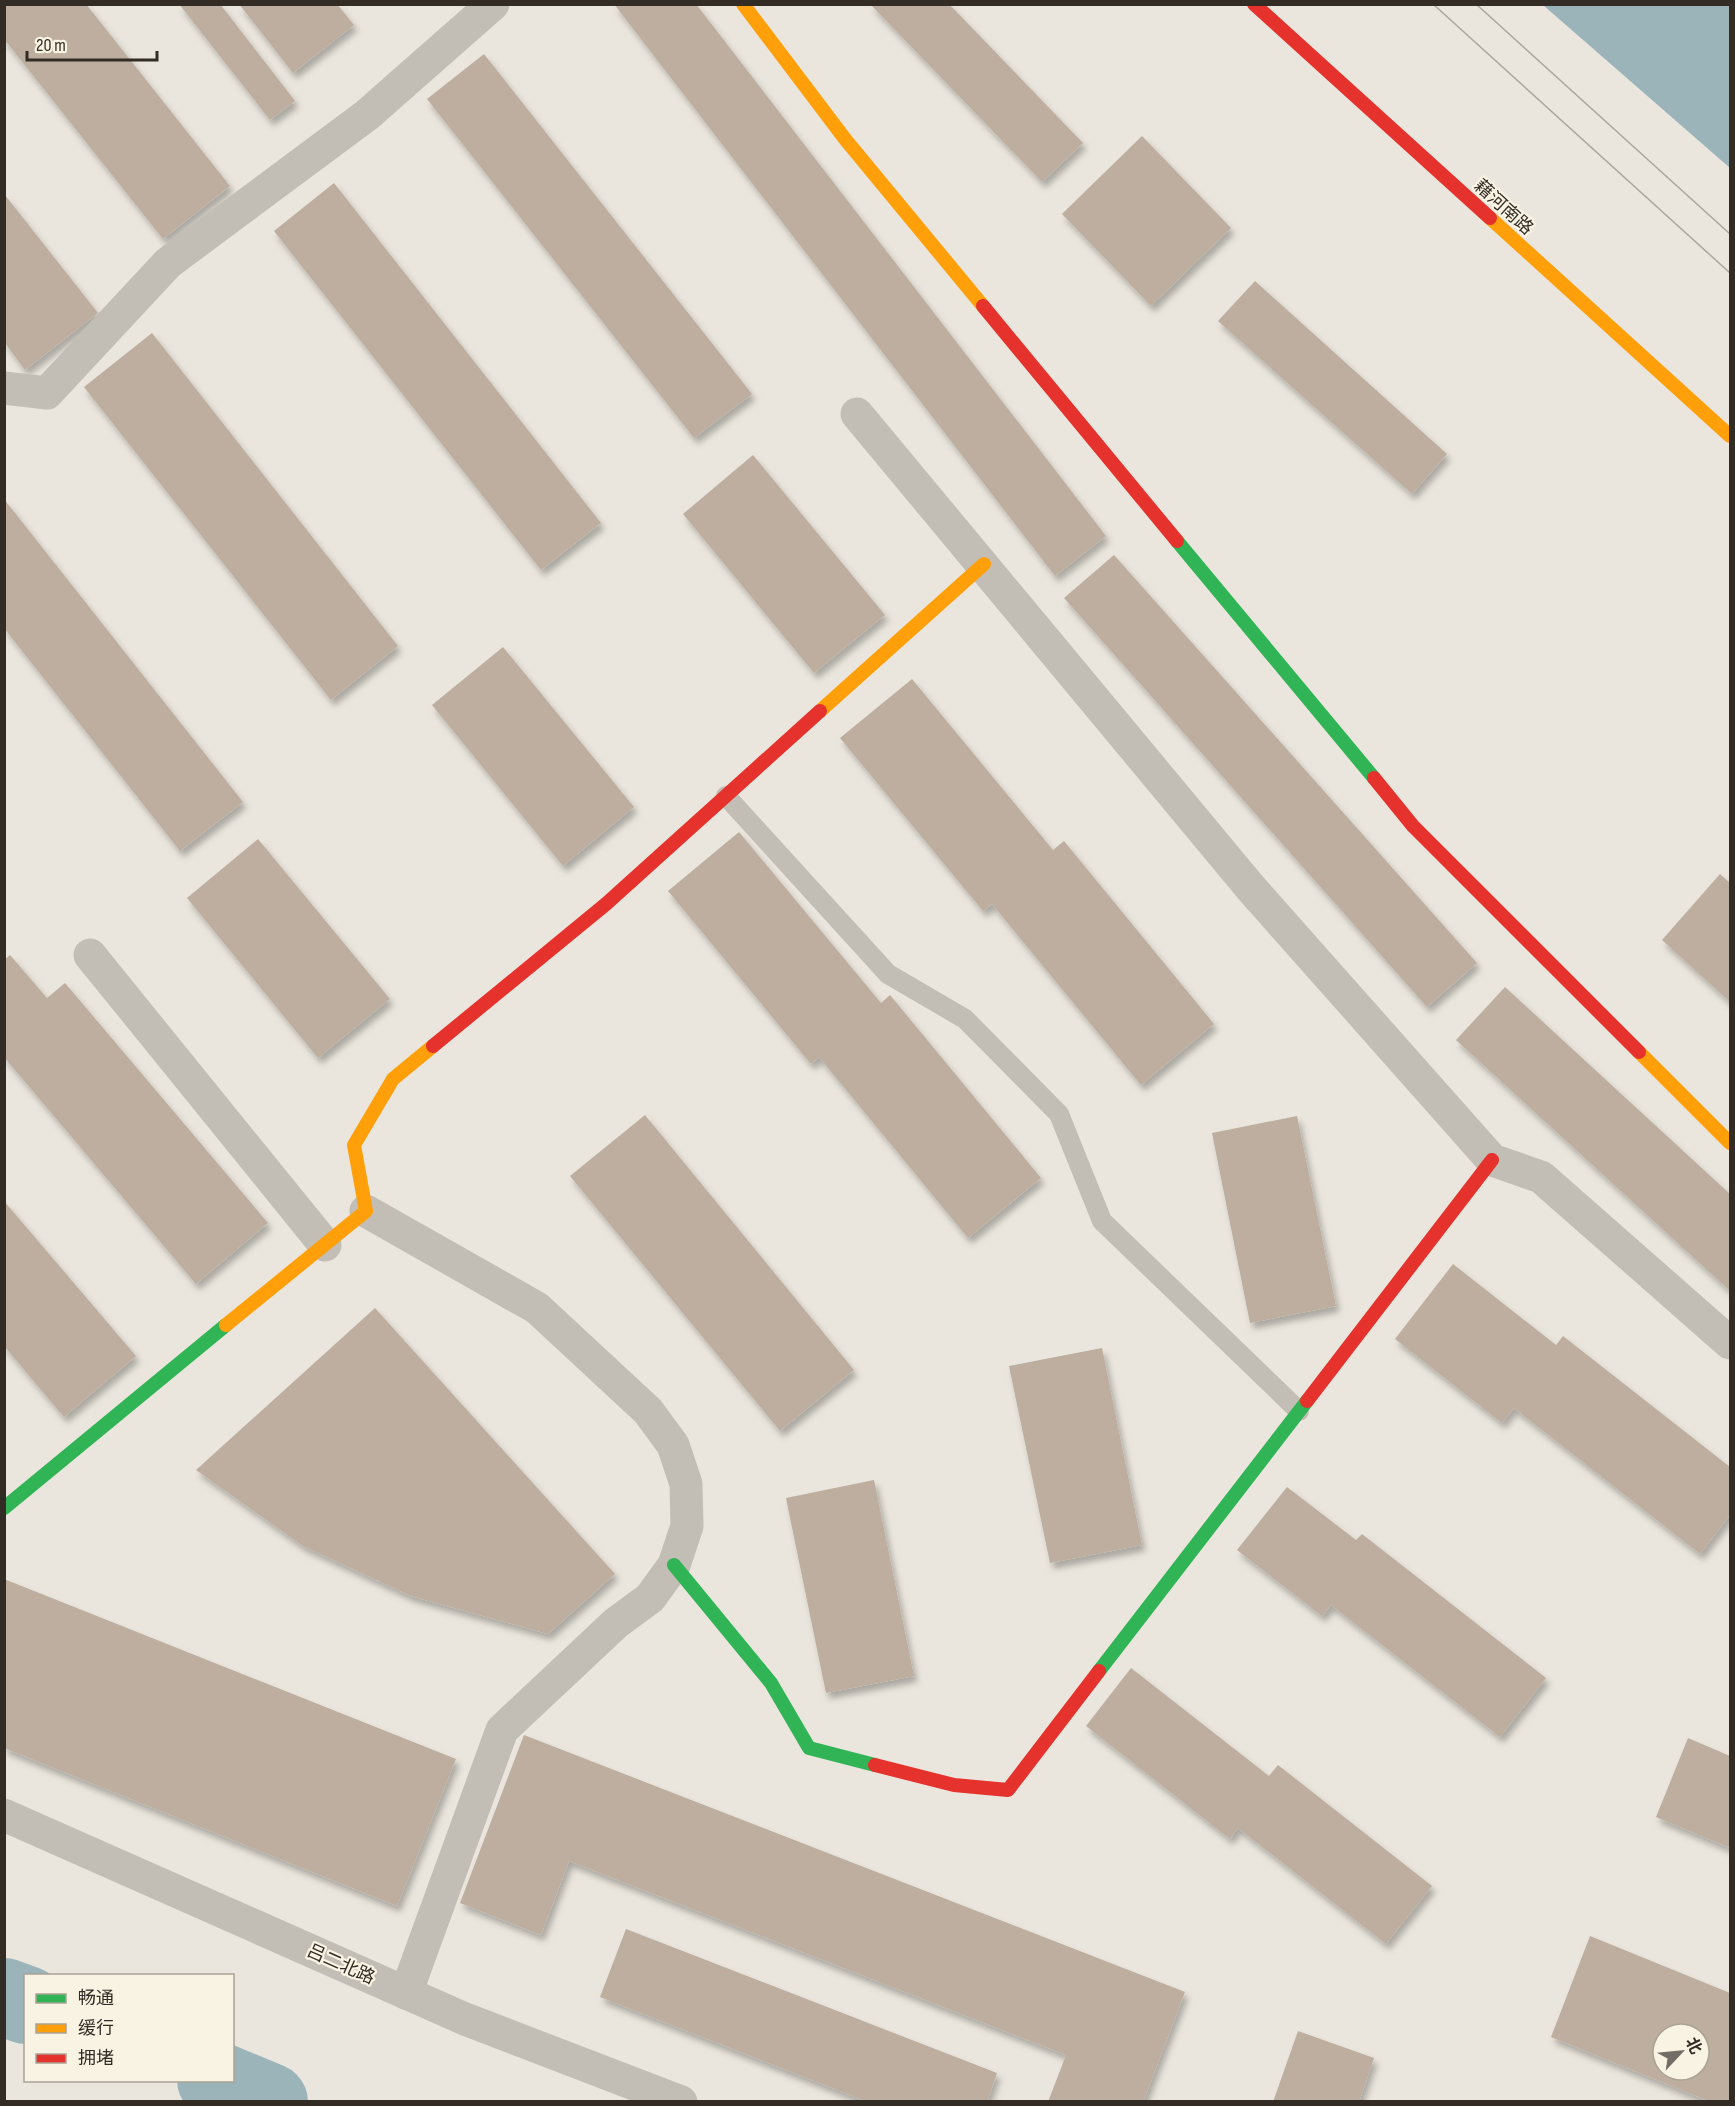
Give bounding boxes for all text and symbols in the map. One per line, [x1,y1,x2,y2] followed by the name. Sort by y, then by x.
[27,24,158,62] scale bar
[36,35,66,56] text: 20 m
[1470,175,1537,239] street label: 藉河南路
[304,1940,378,1989] street label: 吕二北路
[24,1974,234,2082] legend
[78,1988,114,2009] text: 畅通
[78,2018,114,2039] text: 缓行
[1651,2022,1711,2082] north arrow
[1681,2035,1705,2057] text: 北
[78,2048,114,2069] text: 拥堵

